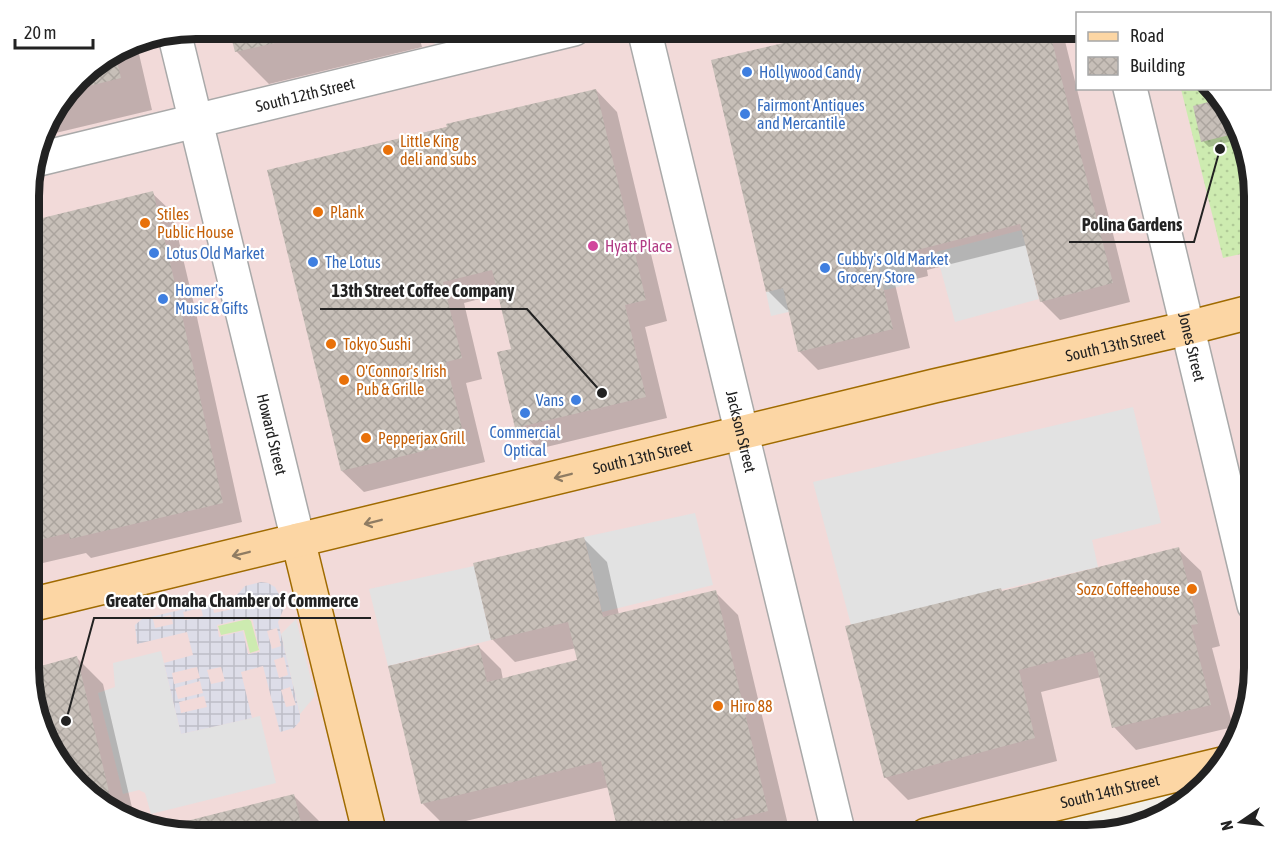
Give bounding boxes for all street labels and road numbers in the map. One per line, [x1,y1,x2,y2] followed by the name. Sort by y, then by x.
[254,74,357,115] street label: South 12th Street
[1175,310,1209,384] street label: Jones Street
[1064,324,1167,365] street label: South 13th Street
[723,389,760,475] street label: Jackson Street
[254,392,291,477] street label: Howard Street
[591,436,694,477] street label: South 13th Street
[1058,770,1162,811] street label: South 14th Street

